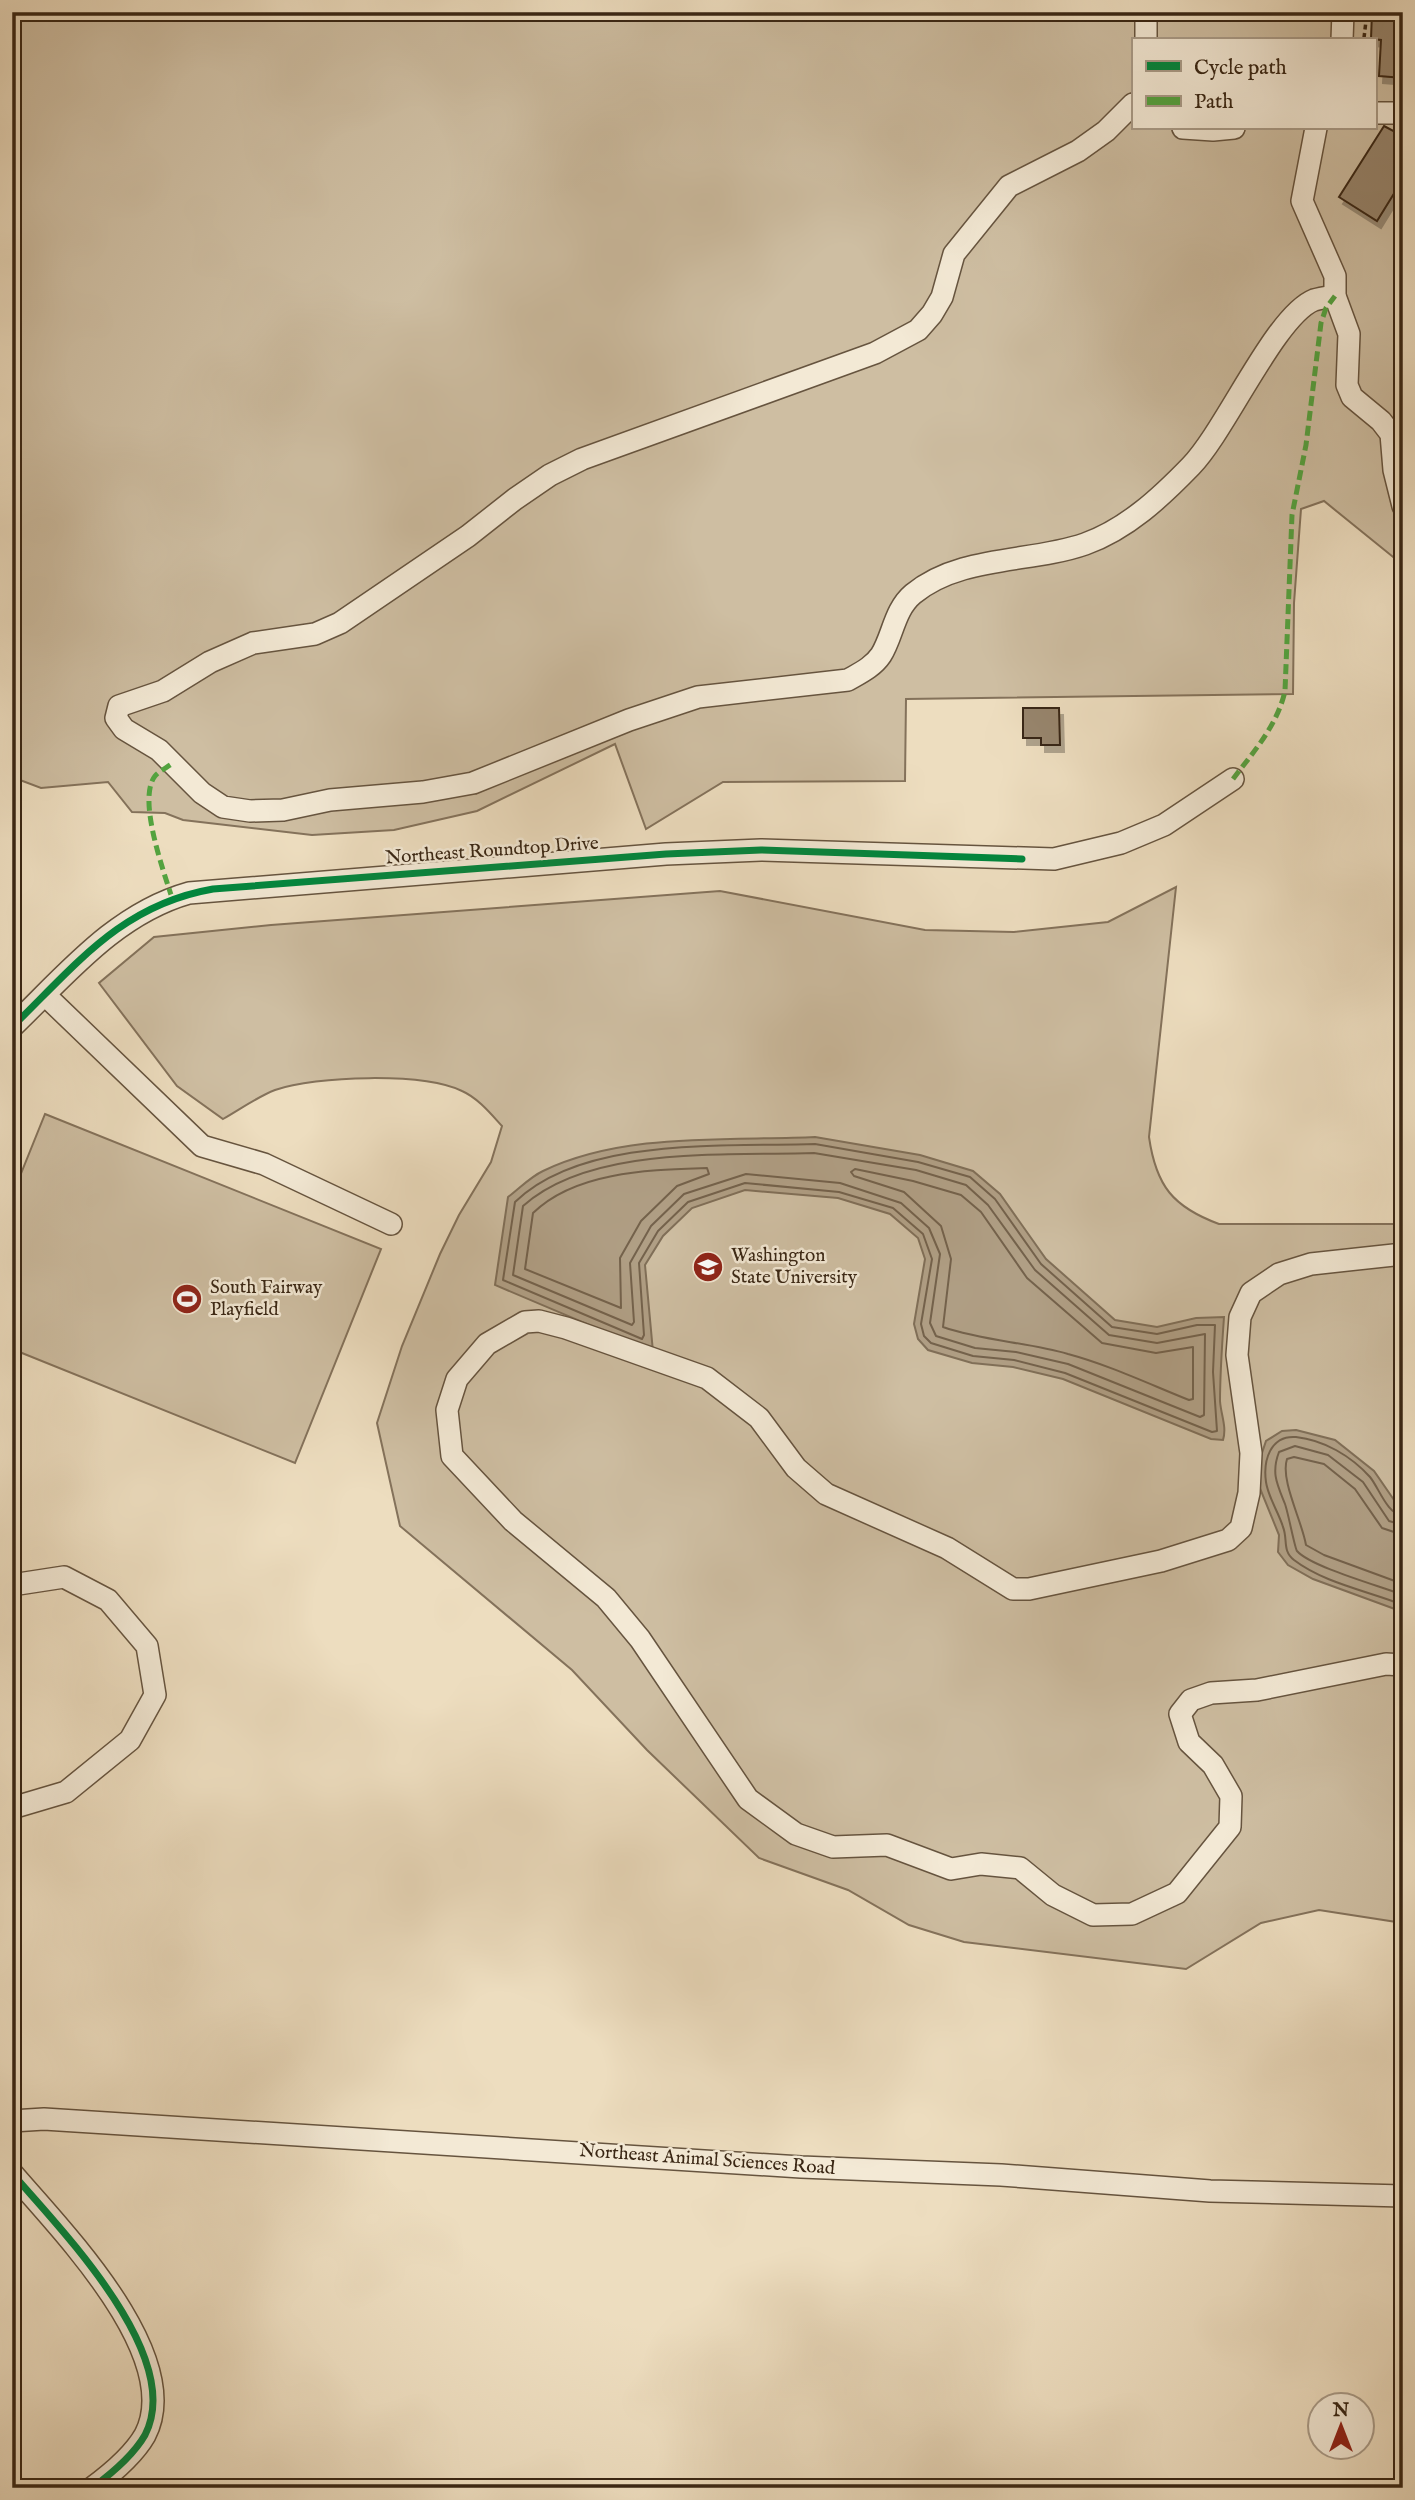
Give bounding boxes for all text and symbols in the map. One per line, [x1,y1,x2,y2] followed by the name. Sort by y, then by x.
[1132,38,1376,130] legend
[1194,55,1287,82] text: Cycle path
[1194,89,1233,116] text: Path
[384,832,600,870] street label: Northeast Roundtop Drive
[731,1244,858,1290] place label: Washington State University
[691,1250,725,1284] school or university icon: Washington State University
[210,1276,323,1322] place label: South Fairway Playfield
[170,1282,204,1316] sports icon: South Fairway Playfield
[578,2139,837,2181] street label: Northeast Animal Sciences Road
[1306,2392,1376,2462] north arrow
[1332,2399,1350,2423] text: N

